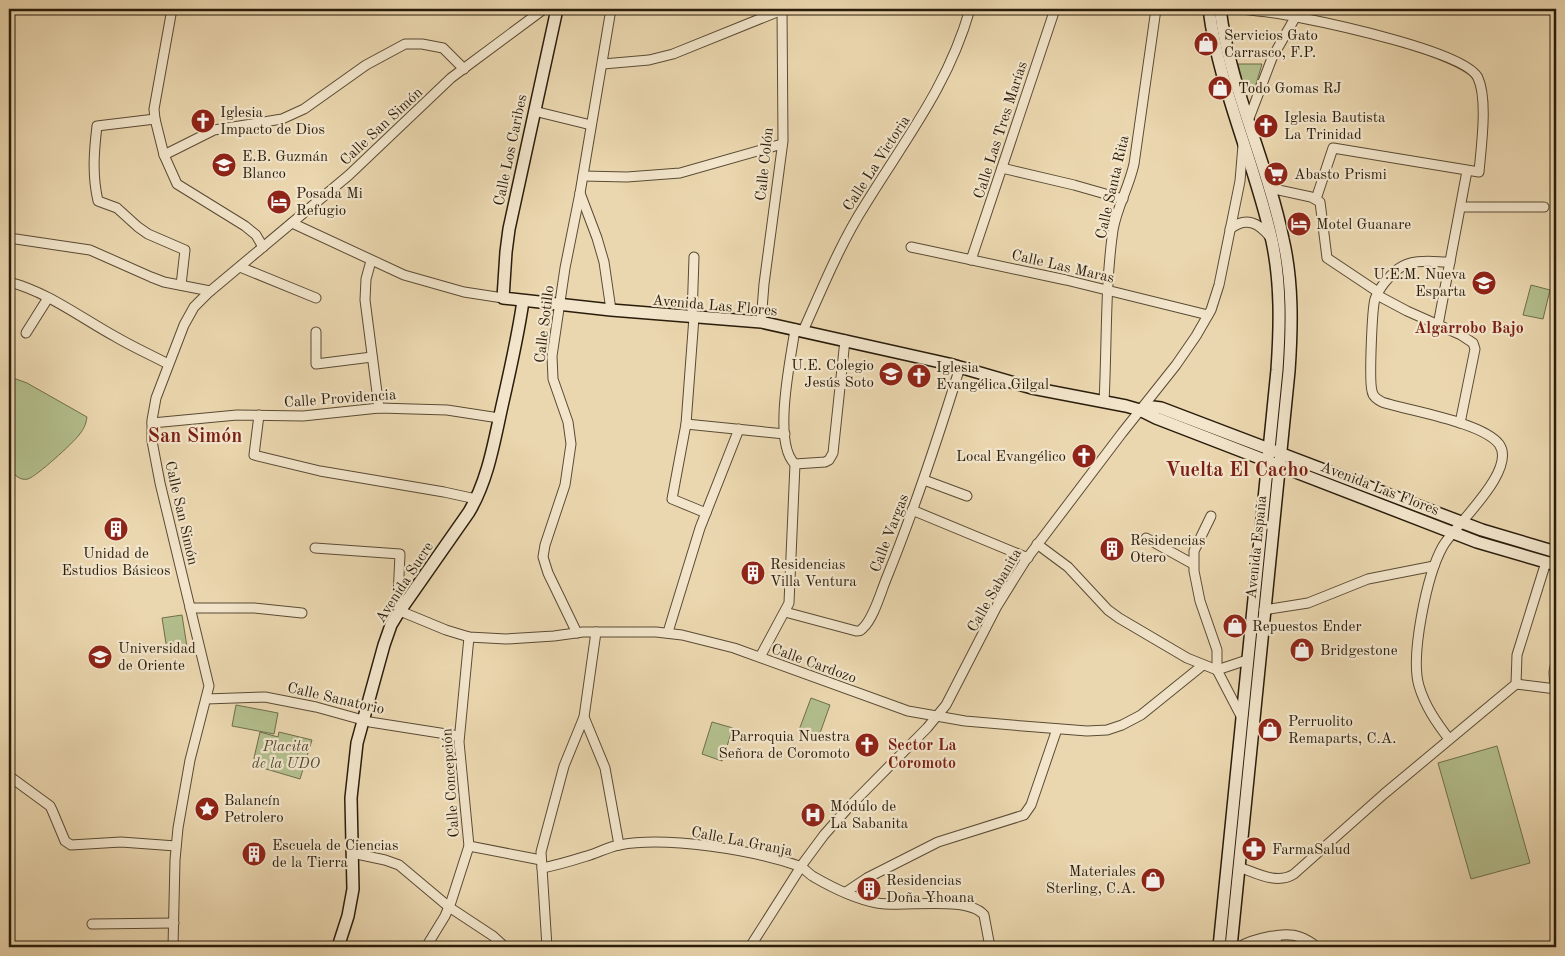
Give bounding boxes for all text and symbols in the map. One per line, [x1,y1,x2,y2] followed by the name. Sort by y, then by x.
[1224,29,1318,61] place label: Servicios Gato Carrasco, F.P.
[1193,31,1219,57] shop icon: Servicios Gato Carrasco, F.P.
[972,60,1031,201] street label: Calle Las Tres Marías
[1207,75,1233,101] shop icon: Todo Gomas RJ
[1238,82,1342,97] place label: Todo Gomas RJ
[338,85,426,169] street label: Calle San Simón
[492,93,531,207] street label: Calle Los Caribes
[220,106,325,138] place label: Iglesia Impacto de Dios
[190,108,216,134] church icon: Iglesia Impacto de Dios
[1284,111,1386,143] place label: Iglesia Bautista La Trinidad
[841,113,914,214] street label: Calle La Victoria
[1253,113,1279,139] church icon: Iglesia Bautista La Trinidad
[754,127,777,202] street label: Calle Colón
[1094,134,1133,241] street label: Calle Santa Rita
[242,150,328,182] place label: E.B. Guzmán Blanco
[211,152,237,178] school or university icon: E.B. Guzmán Blanco
[1263,161,1289,187] supermarket icon: Abasto Prismi
[1294,168,1387,183] place label: Abasto Prismi
[296,187,363,219] place label: Posada Mi Refugio
[266,189,292,215] hotel icon: Posada Mi Refugio
[1286,211,1312,237] hotel icon: Motel Guanare
[1316,218,1411,233] place label: Motel Guanare
[1010,248,1115,287] street label: Calle Las Maras
[1373,268,1467,300] place label: U.E.M. Nueva Esparta
[1471,270,1497,296] school or university icon: U.E.M. Nueva Esparta
[533,284,558,364] street label: Calle Sotillo
[652,294,778,319] street label: Avenida Las Flores
[1414,321,1524,337] district label: Algarrobo Bajo
[791,359,874,391] place label: U.E. Colegio Jesús Soto
[878,361,904,387] school or university icon: U.E. Colegio Jesús Soto
[936,361,1049,393] place label: Iglesia Evangélica Gilgal
[906,363,932,389] church icon: Iglesia Evangélica Gilgal
[283,388,397,411] street label: Calle Providencia
[148,427,242,447] district label: San Simón
[1071,443,1097,469] church icon: Local Evangélico
[956,450,1066,465] place label: Local Evangélico
[161,460,200,567] street label: Calle San Simón
[1318,460,1441,519] street label: Avenida Las Flores
[1165,461,1309,481] district label: Vuelta El Cacho
[869,492,912,575] street label: Calle Vargas
[1245,494,1270,600] street label: Avenida España
[103,516,129,542] building icon: Unidad de Estudios Básicos
[1130,534,1206,566] place label: Residencias Otero
[1099,536,1125,562] building icon: Residencias Otero
[374,540,437,626] street label: Avenida Sucre
[965,546,1025,635] street label: Calle Sabanita
[62,547,170,579] place label: Unidad de Estudios Básicos
[770,558,857,590] place label: Residencias Villa Ventura
[740,560,766,586] building icon: Residencias Villa Ventura
[1222,613,1248,639] shop icon: Repuestos Ender
[1252,620,1362,635] place label: Repuestos Ender
[1289,637,1315,663] shop icon: Bridgestone
[118,642,196,674] place label: Universidad de Oriente
[769,642,858,687] street label: Calle Cardozo
[87,644,113,670] school or university icon: Universidad de Oriente
[1320,644,1398,659] place label: Bridgestone
[286,681,386,718] street label: Calle Sanatorio
[1288,715,1396,747] place label: Perruolito Remaparts, C.A.
[1257,717,1283,743] shop icon: Perruolito Remaparts, C.A.
[440,728,463,838] street label: Calle Concepción
[718,730,851,762] place label: Parroquia Nuestra Señora de Coromoto
[854,732,880,758] church icon: Parroquia Nuestra Señora de Coromoto
[887,738,957,772] district label: Sector La Coromoto
[252,740,321,772] park label: Placita de la UDO
[224,794,284,826] place label: Balancín Petrolero
[194,796,220,822] place icon: Balancín Petrolero
[830,800,909,832] place label: Módulo de La Sabanita
[800,802,826,828] hospital icon: Módulo de La Sabanita
[690,825,794,860] street label: Calle La Granja
[1241,836,1267,862] pharmacy icon: FarmaSalud
[272,839,399,871] place label: Escuela de Ciencias de la Tierra
[241,841,267,867] building icon: Escuela de Ciencias de la Tierra
[1272,843,1351,858] place label: FarmaSalud
[1046,865,1136,897] place label: Materiales Sterling, C.A.
[1140,867,1166,893] shop icon: Materiales Sterling, C.A.
[886,874,975,906] place label: Residencias Doña Yhoana
[856,876,882,902] building icon: Residencias Doña Yhoana

